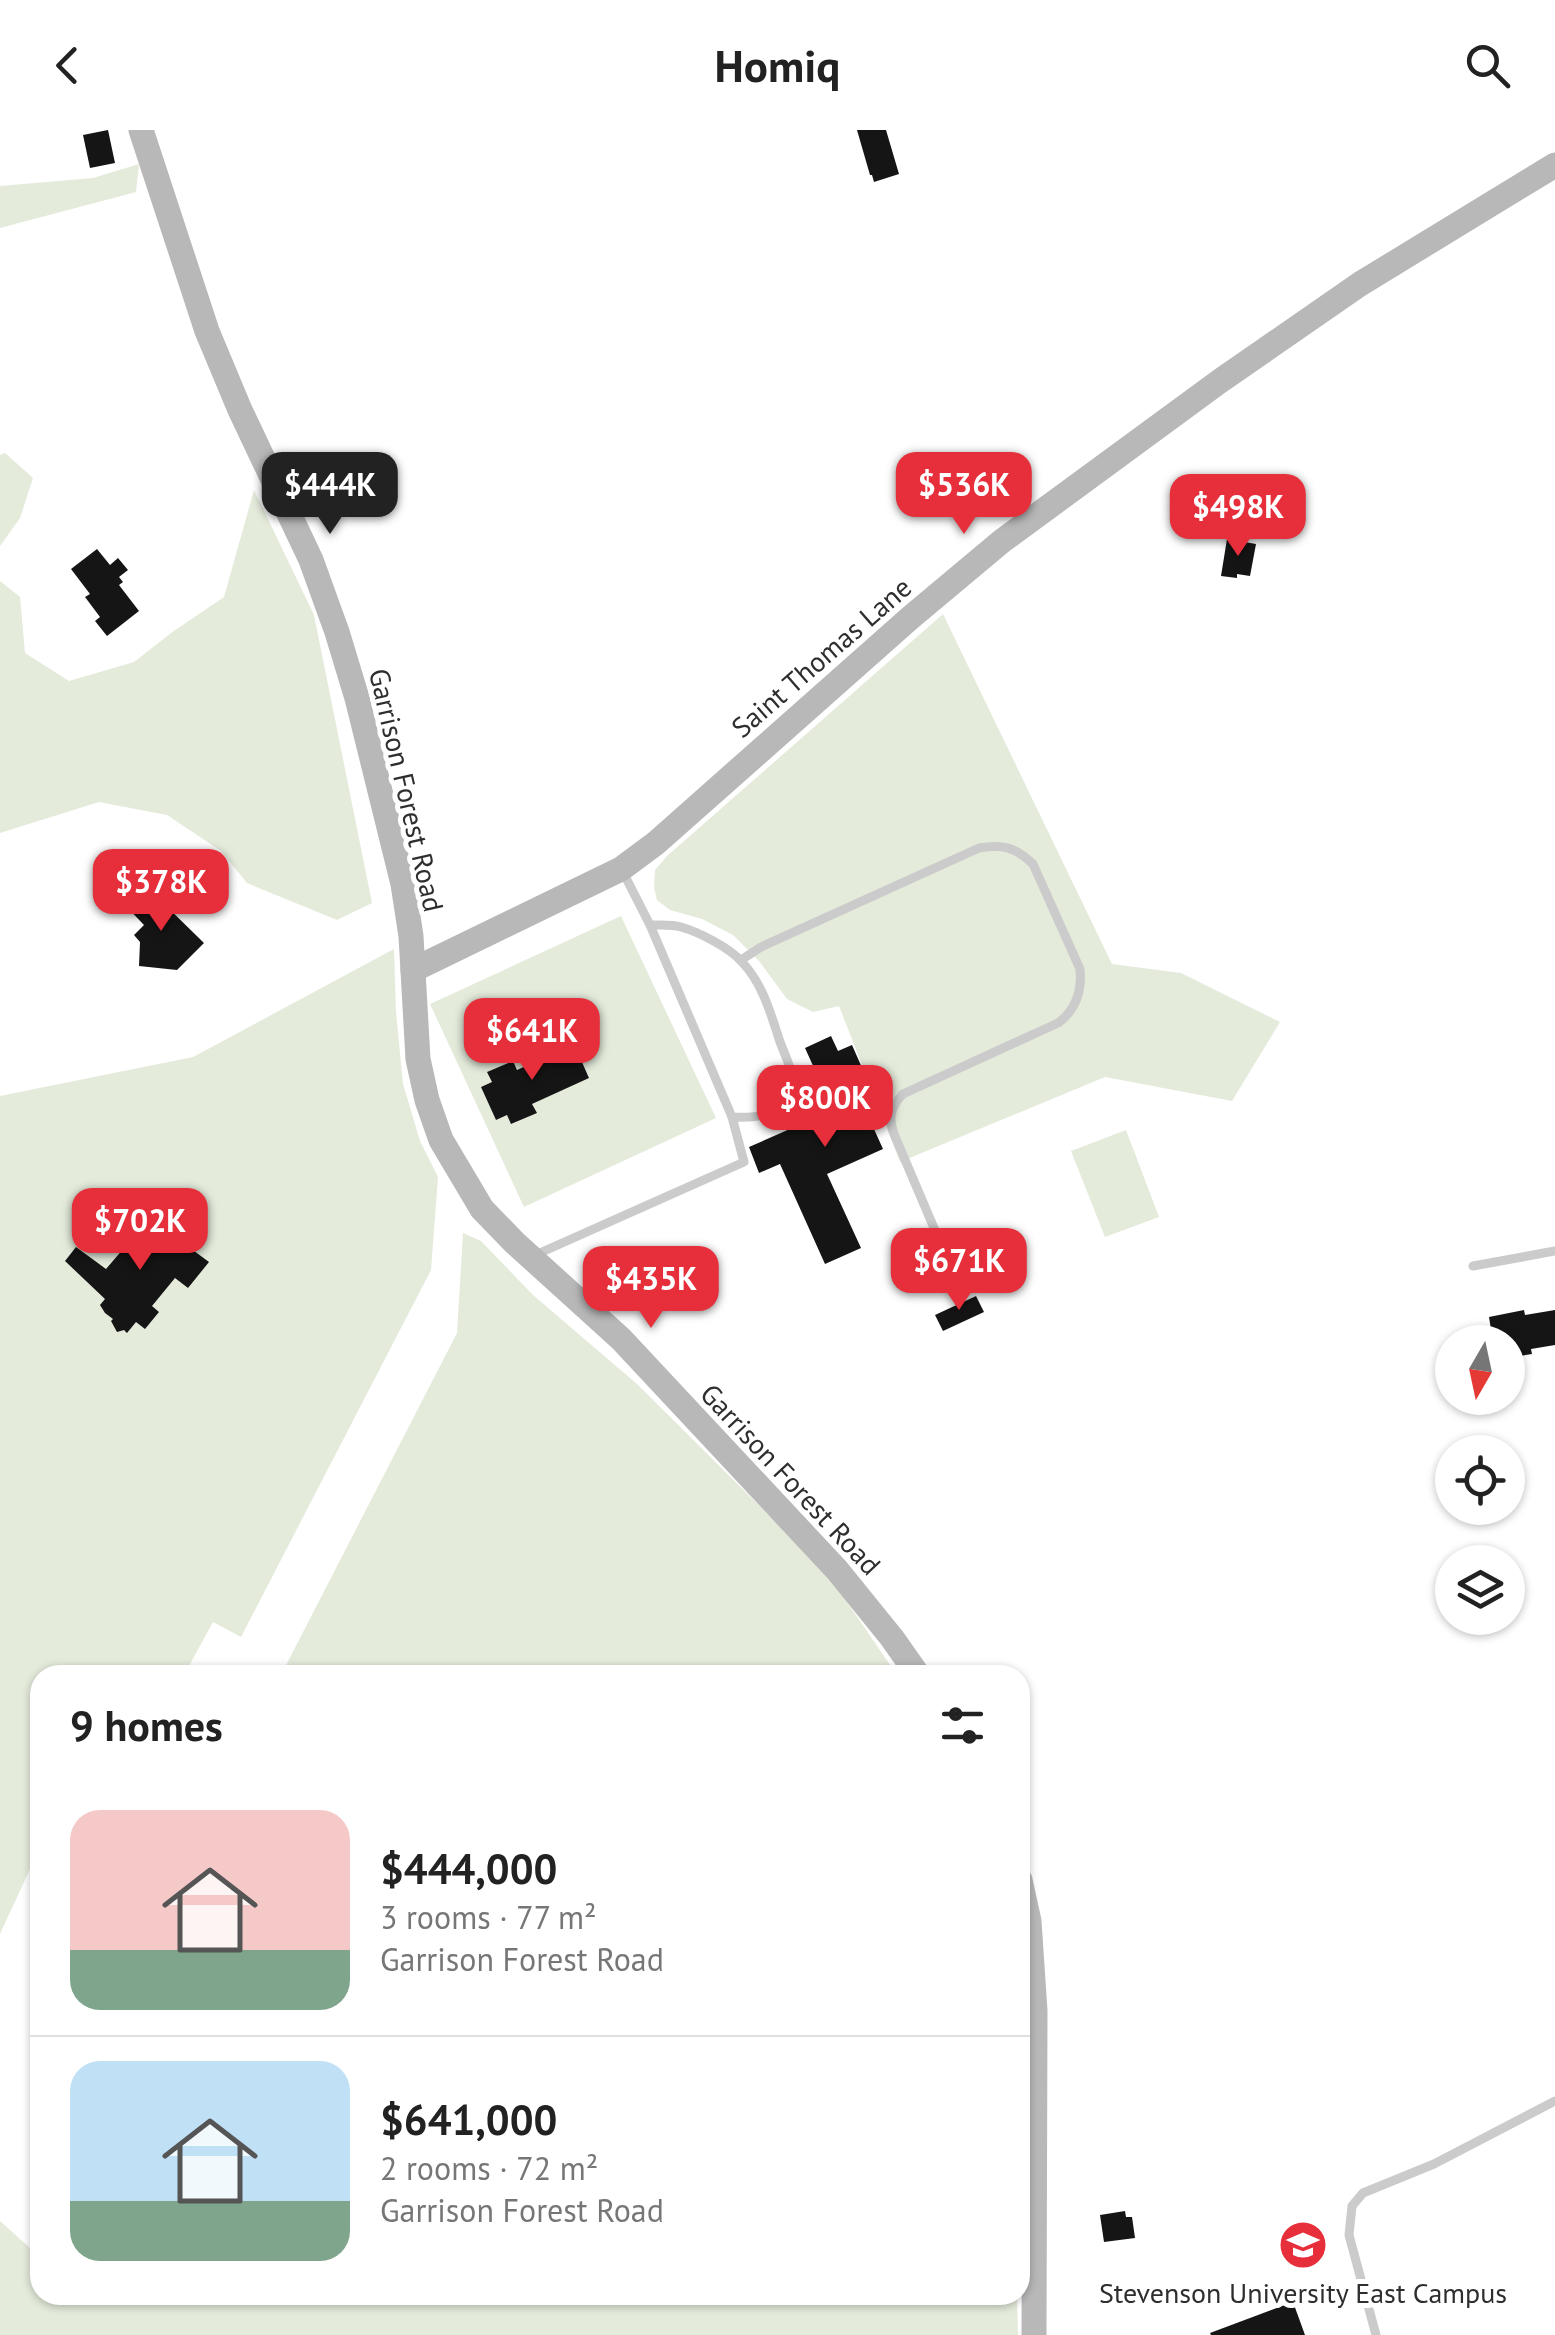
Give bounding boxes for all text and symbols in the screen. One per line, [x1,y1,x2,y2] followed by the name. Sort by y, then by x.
[715,36,840,94] text: Homiq
[40,38,95,93] icon: back
[1460,38,1515,93] icon: search
[260,452,400,537] pin: $444K
[894,452,1034,537] pin: $536K
[284,463,376,505] text: $444K
[918,463,1010,505] text: $536K
[1168,474,1308,559] pin: $498K
[1192,485,1284,527] text: $498K
[723,569,919,745] street label: Saint Thomas Lane
[361,665,453,915] street label: Garrison Forest Road
[91,849,231,934] pin: $378K
[115,860,207,902] text: $378K
[462,998,602,1083] pin: $641K
[486,1009,578,1051] text: $641K
[755,1065,895,1150] pin: $800K
[779,1076,871,1118] text: $800K
[70,1188,210,1273] pin: $702K
[94,1199,186,1241] text: $702K
[889,1228,1029,1313] pin: $671K
[913,1239,1005,1281] text: $671K
[581,1246,721,1331] pin: $435K
[605,1257,697,1299] text: $435K
[1435,1325,1525,1415] north arrow
[1435,1325,1525,1635] map controls
[693,1376,889,1582] street label: Garrison Forest Road
[1435,1435,1525,1525] button: locate
[1435,1545,1525,1635] button: layers
[70,1698,223,1753] text: 9 homes
[935,1698,990,1753] icon: filters
[380,1841,557,1896] text: $444,000
[150,1850,270,1970] icon: home
[380,1896,597,1938] text: 3 rooms · 77 m²
[380,1938,664,1980] text: Garrison Forest Road
[380,2092,557,2147] text: $641,000
[150,2101,270,2221] icon: home
[380,2147,598,2189] text: 2 rooms · 72 m²
[380,2189,664,2231] text: Garrison Forest Road
[1277,2219,1329,2271] school or university icon: Stevenson University East Campus
[1099,2274,1507,2311] place label: Stevenson University East Campus

